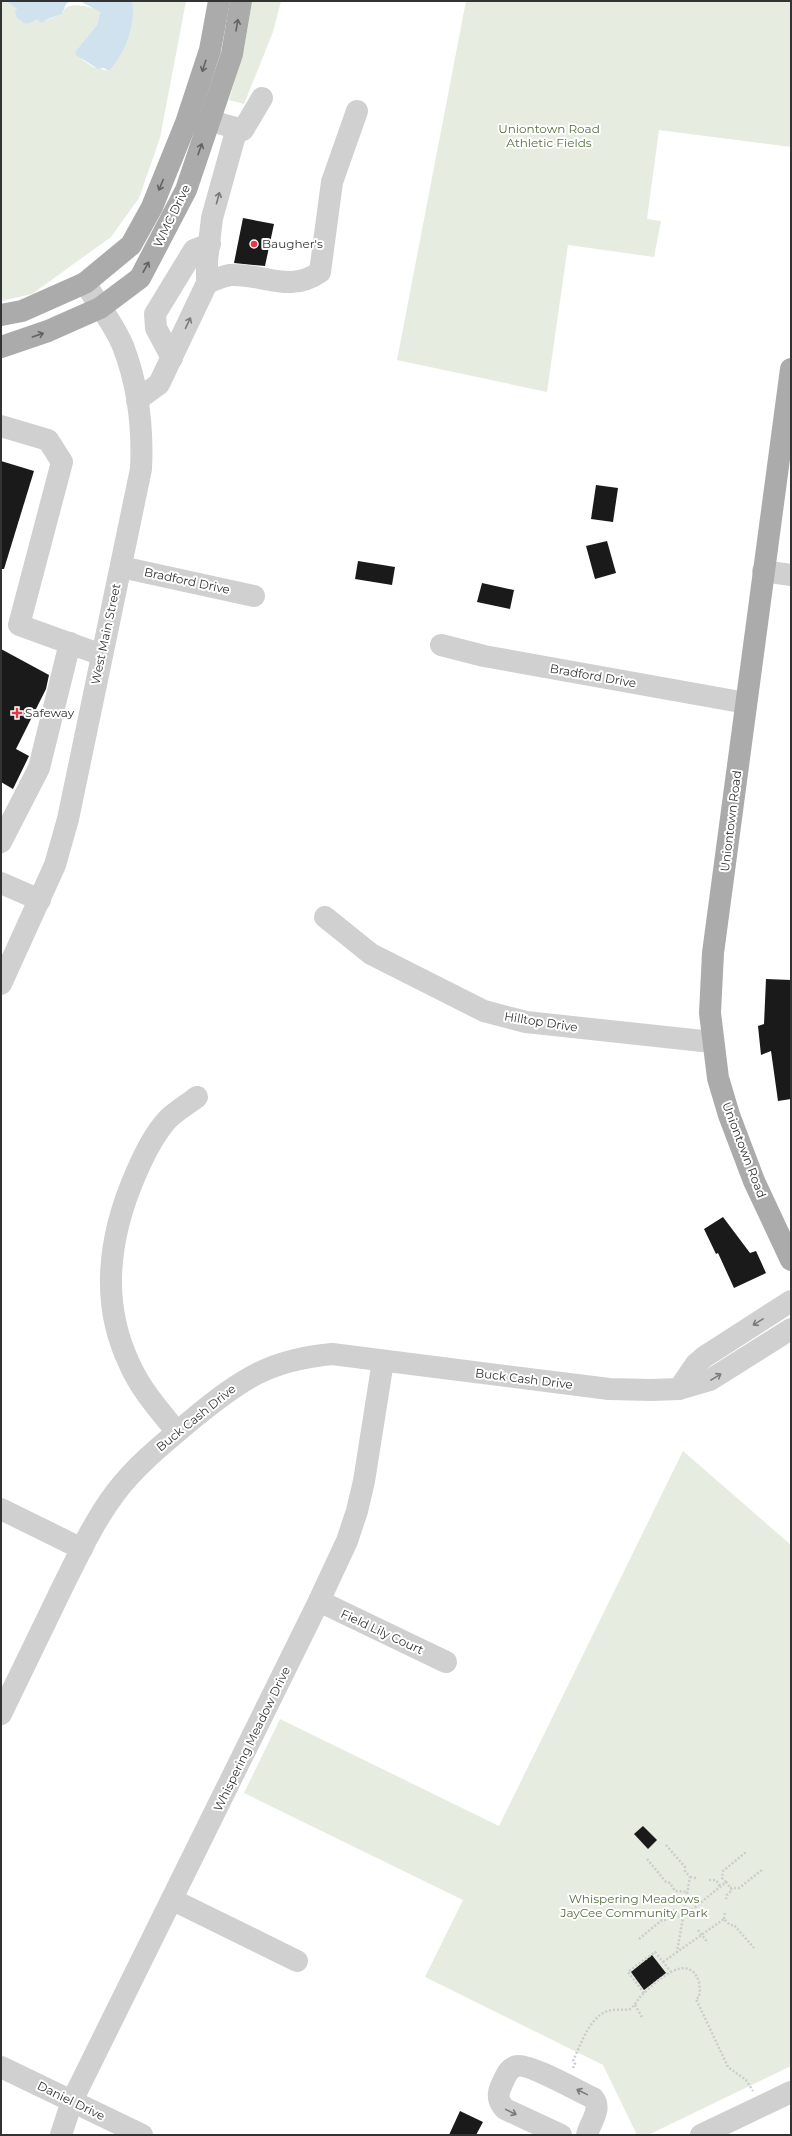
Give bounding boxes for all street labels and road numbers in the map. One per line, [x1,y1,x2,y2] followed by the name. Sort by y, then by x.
[150,182,193,249] street label: WMC Drive
[143,564,231,597] street label: Bradford Drive
[87,582,124,686] street label: West Main Street
[549,661,637,690] street label: Bradford Drive
[717,770,744,872] street label: Uniontown Road
[503,1008,579,1035] street label: Hilltop Drive
[719,1100,770,1200] street label: Uniontown Road
[474,1365,574,1392] street label: Buck Cash Drive
[153,1381,239,1454] street label: Buck Cash Drive
[339,1606,426,1657] street label: Field Lily Court
[210,1664,293,1814] street label: Whispering Meadow Drive
[35,2078,107,2123] street label: Daniel Drive

